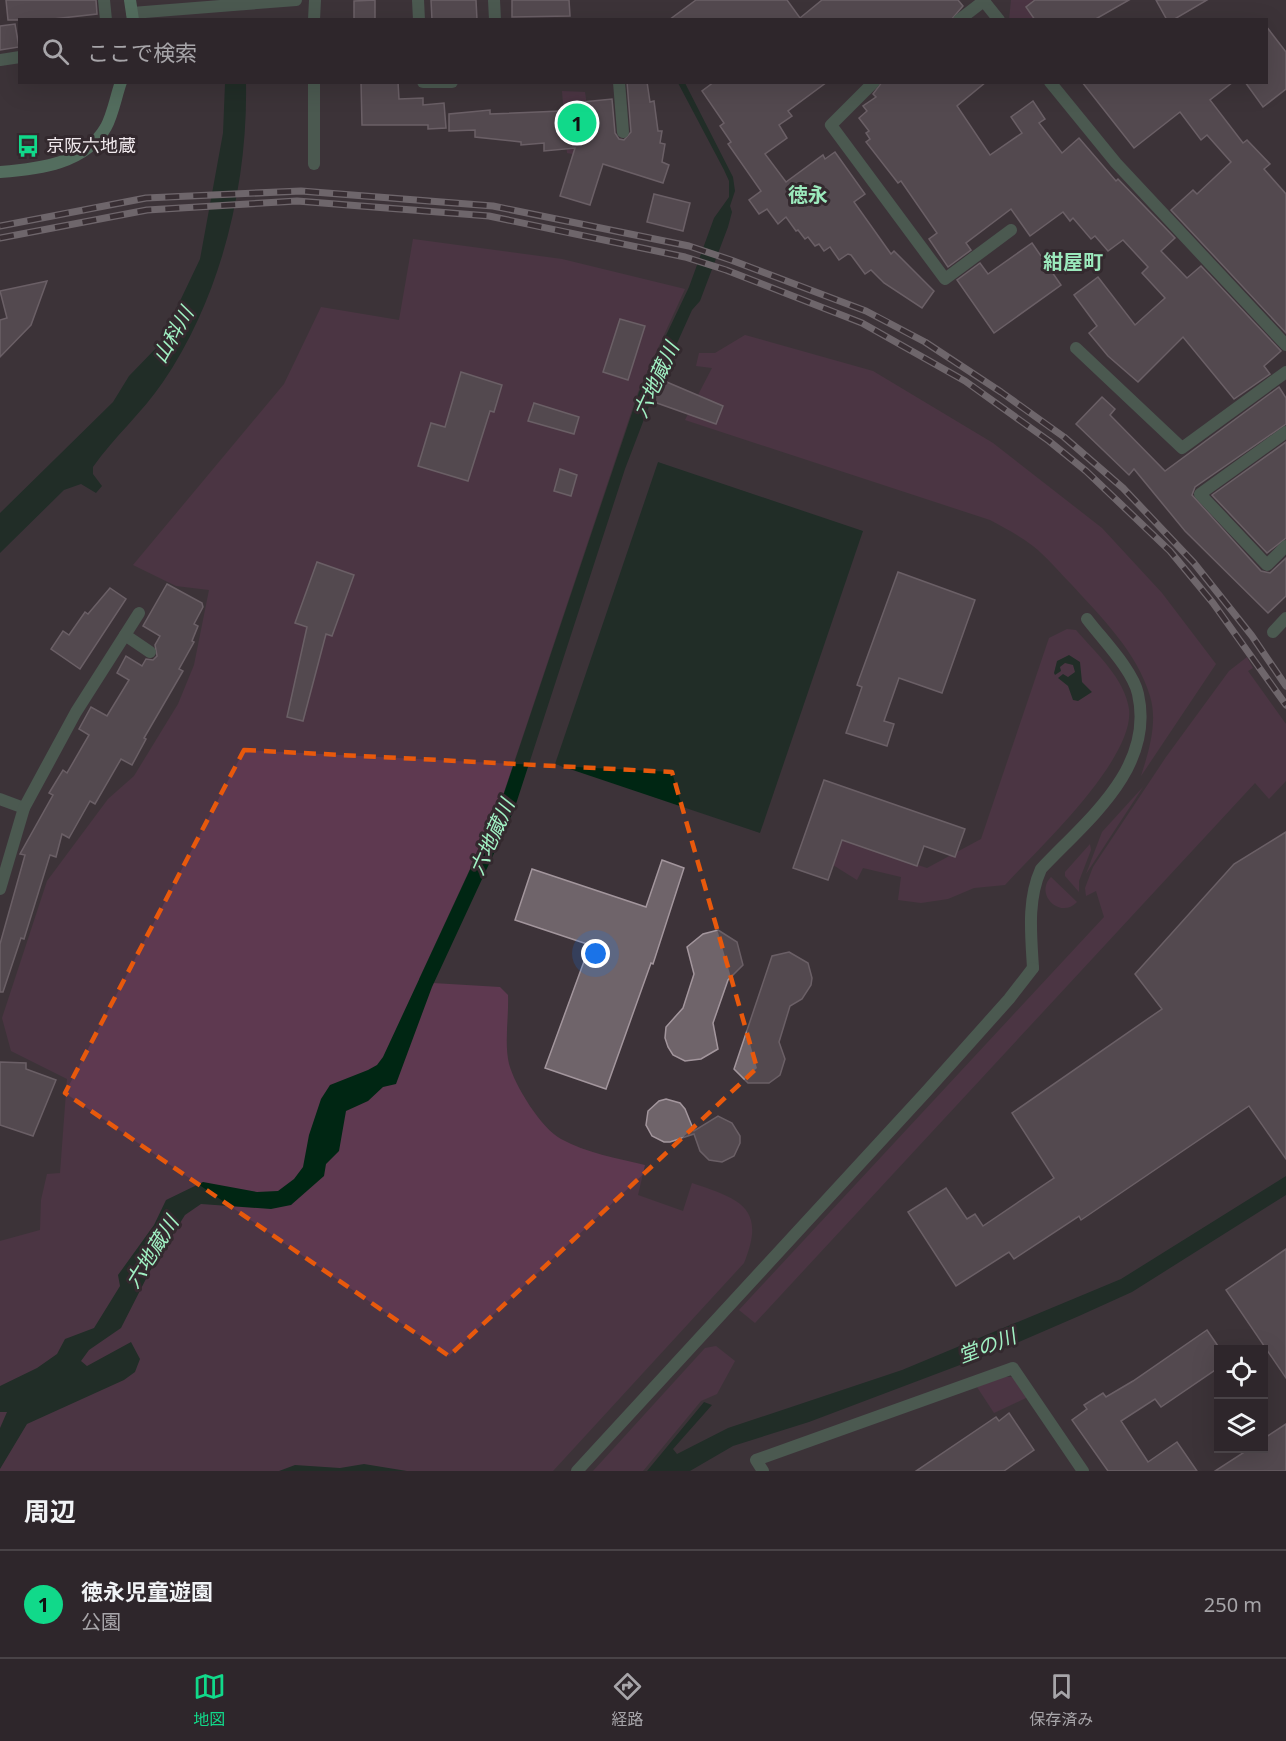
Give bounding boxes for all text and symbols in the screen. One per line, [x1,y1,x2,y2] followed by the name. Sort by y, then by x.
[18,18,1268,84] search box
[39,35,72,68] icon: search
[87,37,197,67] text: ここで検索
[558,100,596,146] pin: 1
[15,133,41,159] bus stop icon: 京阪六地蔵
[46,133,136,157] place label: 京阪六地蔵
[788,181,828,208] district label: 徳永
[1043,248,1103,275] district label: 紺屋町
[146,300,200,367] water label: 山科川
[626,336,686,422] water label: 六地蔵川
[463,793,521,879] water label: 六地蔵川
[581,939,610,968] your location
[119,1209,185,1293] water label: 六地蔵川
[954,1321,1022,1369] water label: 堂の川
[1214,1345,1268,1453] map controls
[1214,1345,1268,1399] button: locate
[1214,1399,1268,1453] button: layers
[24,1493,76,1529] text: 周辺
[81,1576,213,1606] text: 徳永児童遊園
[38,1591,49,1618] text: 1
[1204,1591,1262,1618] text: 250 m
[81,1608,121,1635] text: 公園
[193,1670,226,1730] tab: 地図
[611,1670,644,1730] tab: 経路
[1029,1670,1093,1730] tab: 保存済み

